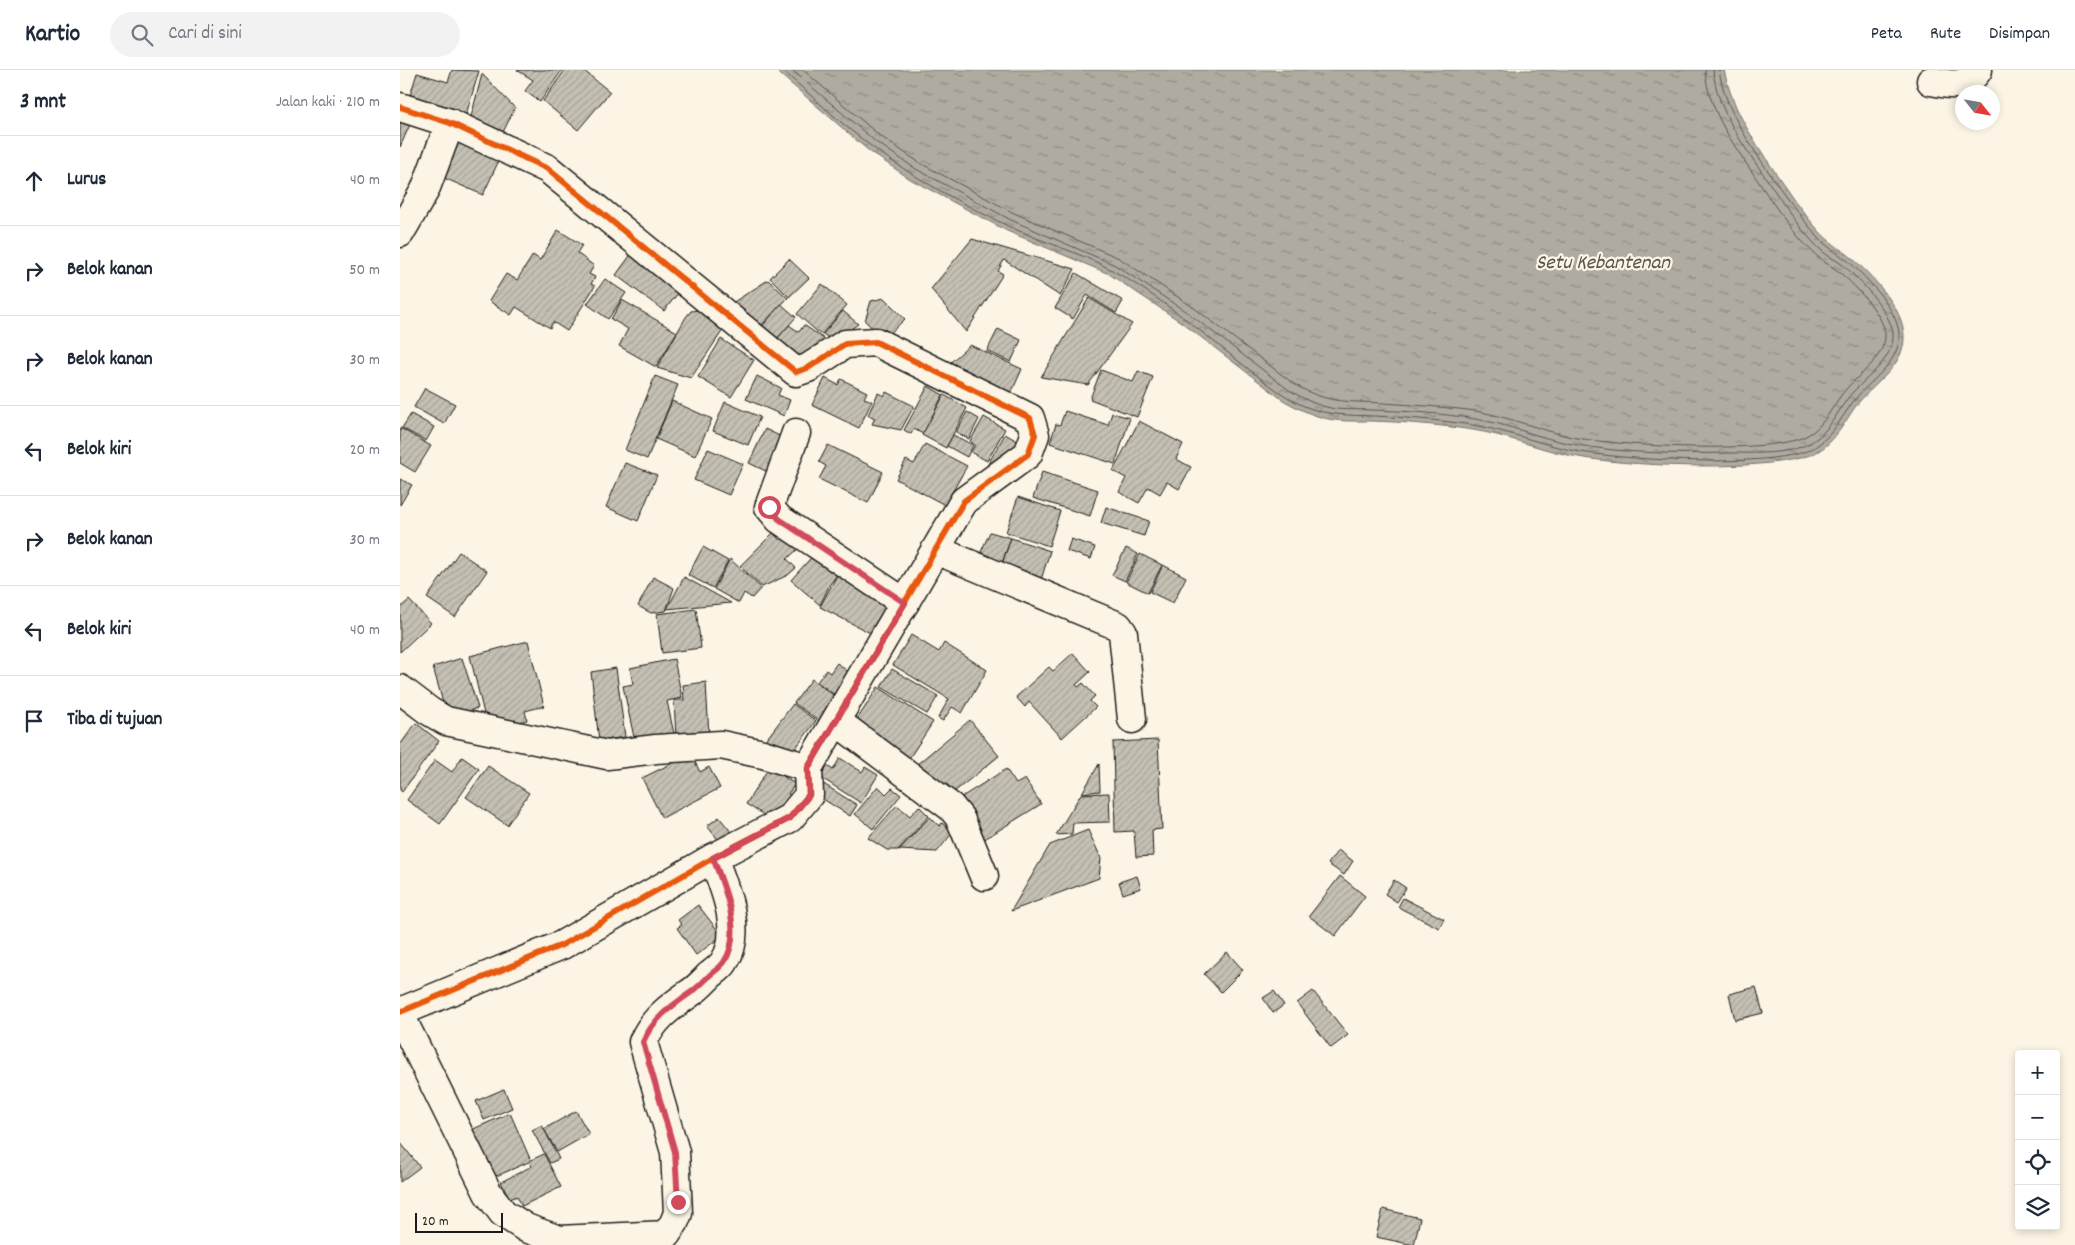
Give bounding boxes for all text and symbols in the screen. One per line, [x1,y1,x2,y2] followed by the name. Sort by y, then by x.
[110,12,460,57] search box
[25,18,80,52] text: Kartio
[128,21,156,49] icon: search
[168,21,242,48] text: Cari di sini
[1871,22,1902,47] text: Peta
[1930,22,1961,47] text: Rute
[1989,22,2050,47] text: Disimpan
[1955,85,2000,130] north arrow
[20,88,66,118] text: 3 mnt
[276,91,380,114] text: Jalan kaki · 210 m
[20,167,48,195] icon: ahead
[67,167,106,194] text: Lurus
[350,169,380,192] text: 40 m
[1536,249,1671,279] water label: Setu Kebantenan
[20,257,48,285] icon: right
[67,257,153,284] text: Belok kanan
[349,259,380,282] text: 50 m
[20,347,48,375] icon: right
[67,347,153,374] text: Belok kanan
[350,349,380,372] text: 30 m
[20,437,48,465] icon: left
[67,437,131,464] text: Belok kiri
[350,439,380,462] text: 20 m
[758,496,781,519] route start
[20,527,48,555] icon: right
[67,527,153,554] text: Belok kanan
[350,529,380,552] text: 30 m
[20,617,48,645] icon: left
[67,617,131,644] text: Belok kiri
[350,619,380,642] text: 40 m
[20,707,48,735] icon: arrive
[67,707,162,734] text: Tiba di tujuan
[2015,1050,2060,1230] map controls
[2015,1050,2060,1095] button: +
[2015,1095,2060,1140] button: −
[2015,1140,2060,1185] button: locate
[2015,1185,2060,1230] button: layers
[667,1191,690,1214] route end
[415,1210,502,1233] scale bar
[422,1212,449,1232] text: 20 m

